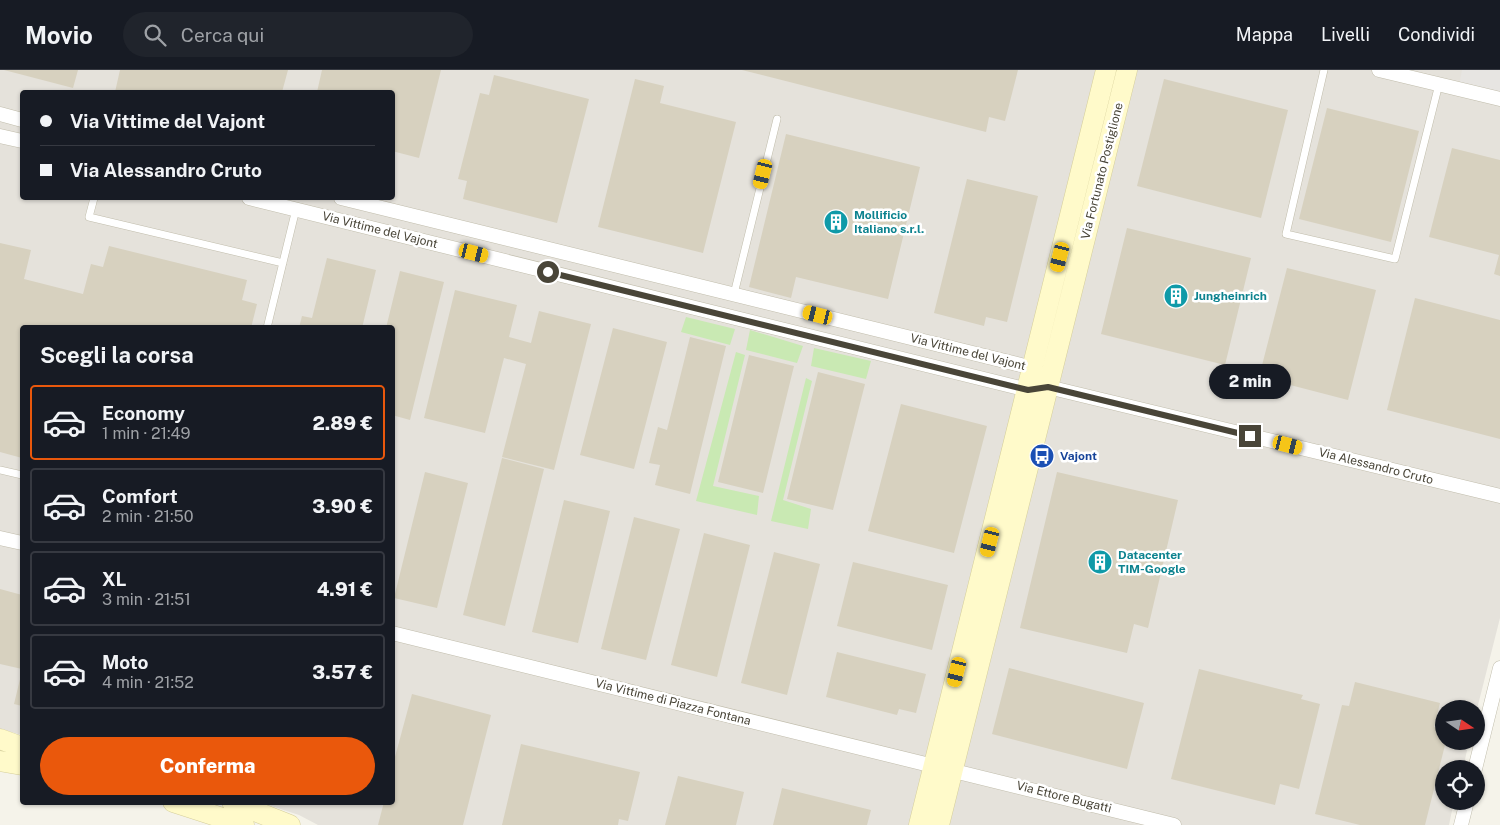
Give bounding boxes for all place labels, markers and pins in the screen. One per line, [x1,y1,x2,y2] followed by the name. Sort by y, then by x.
[854,208,924,236] place label: Mollificio Italiano s.r.l.
[823,209,849,235] building icon: Mollificio Italiano s.r.l.
[1163,283,1189,309] building icon: Jungheinrich
[1194,289,1267,303] place label: Jungheinrich
[1029,443,1055,469] bus stop icon: Vajont
[1060,449,1097,463] place label: Vajont
[1118,548,1186,576] place label: Datacenter TIM-Google
[1087,549,1113,575] building icon: Datacenter TIM-Google

